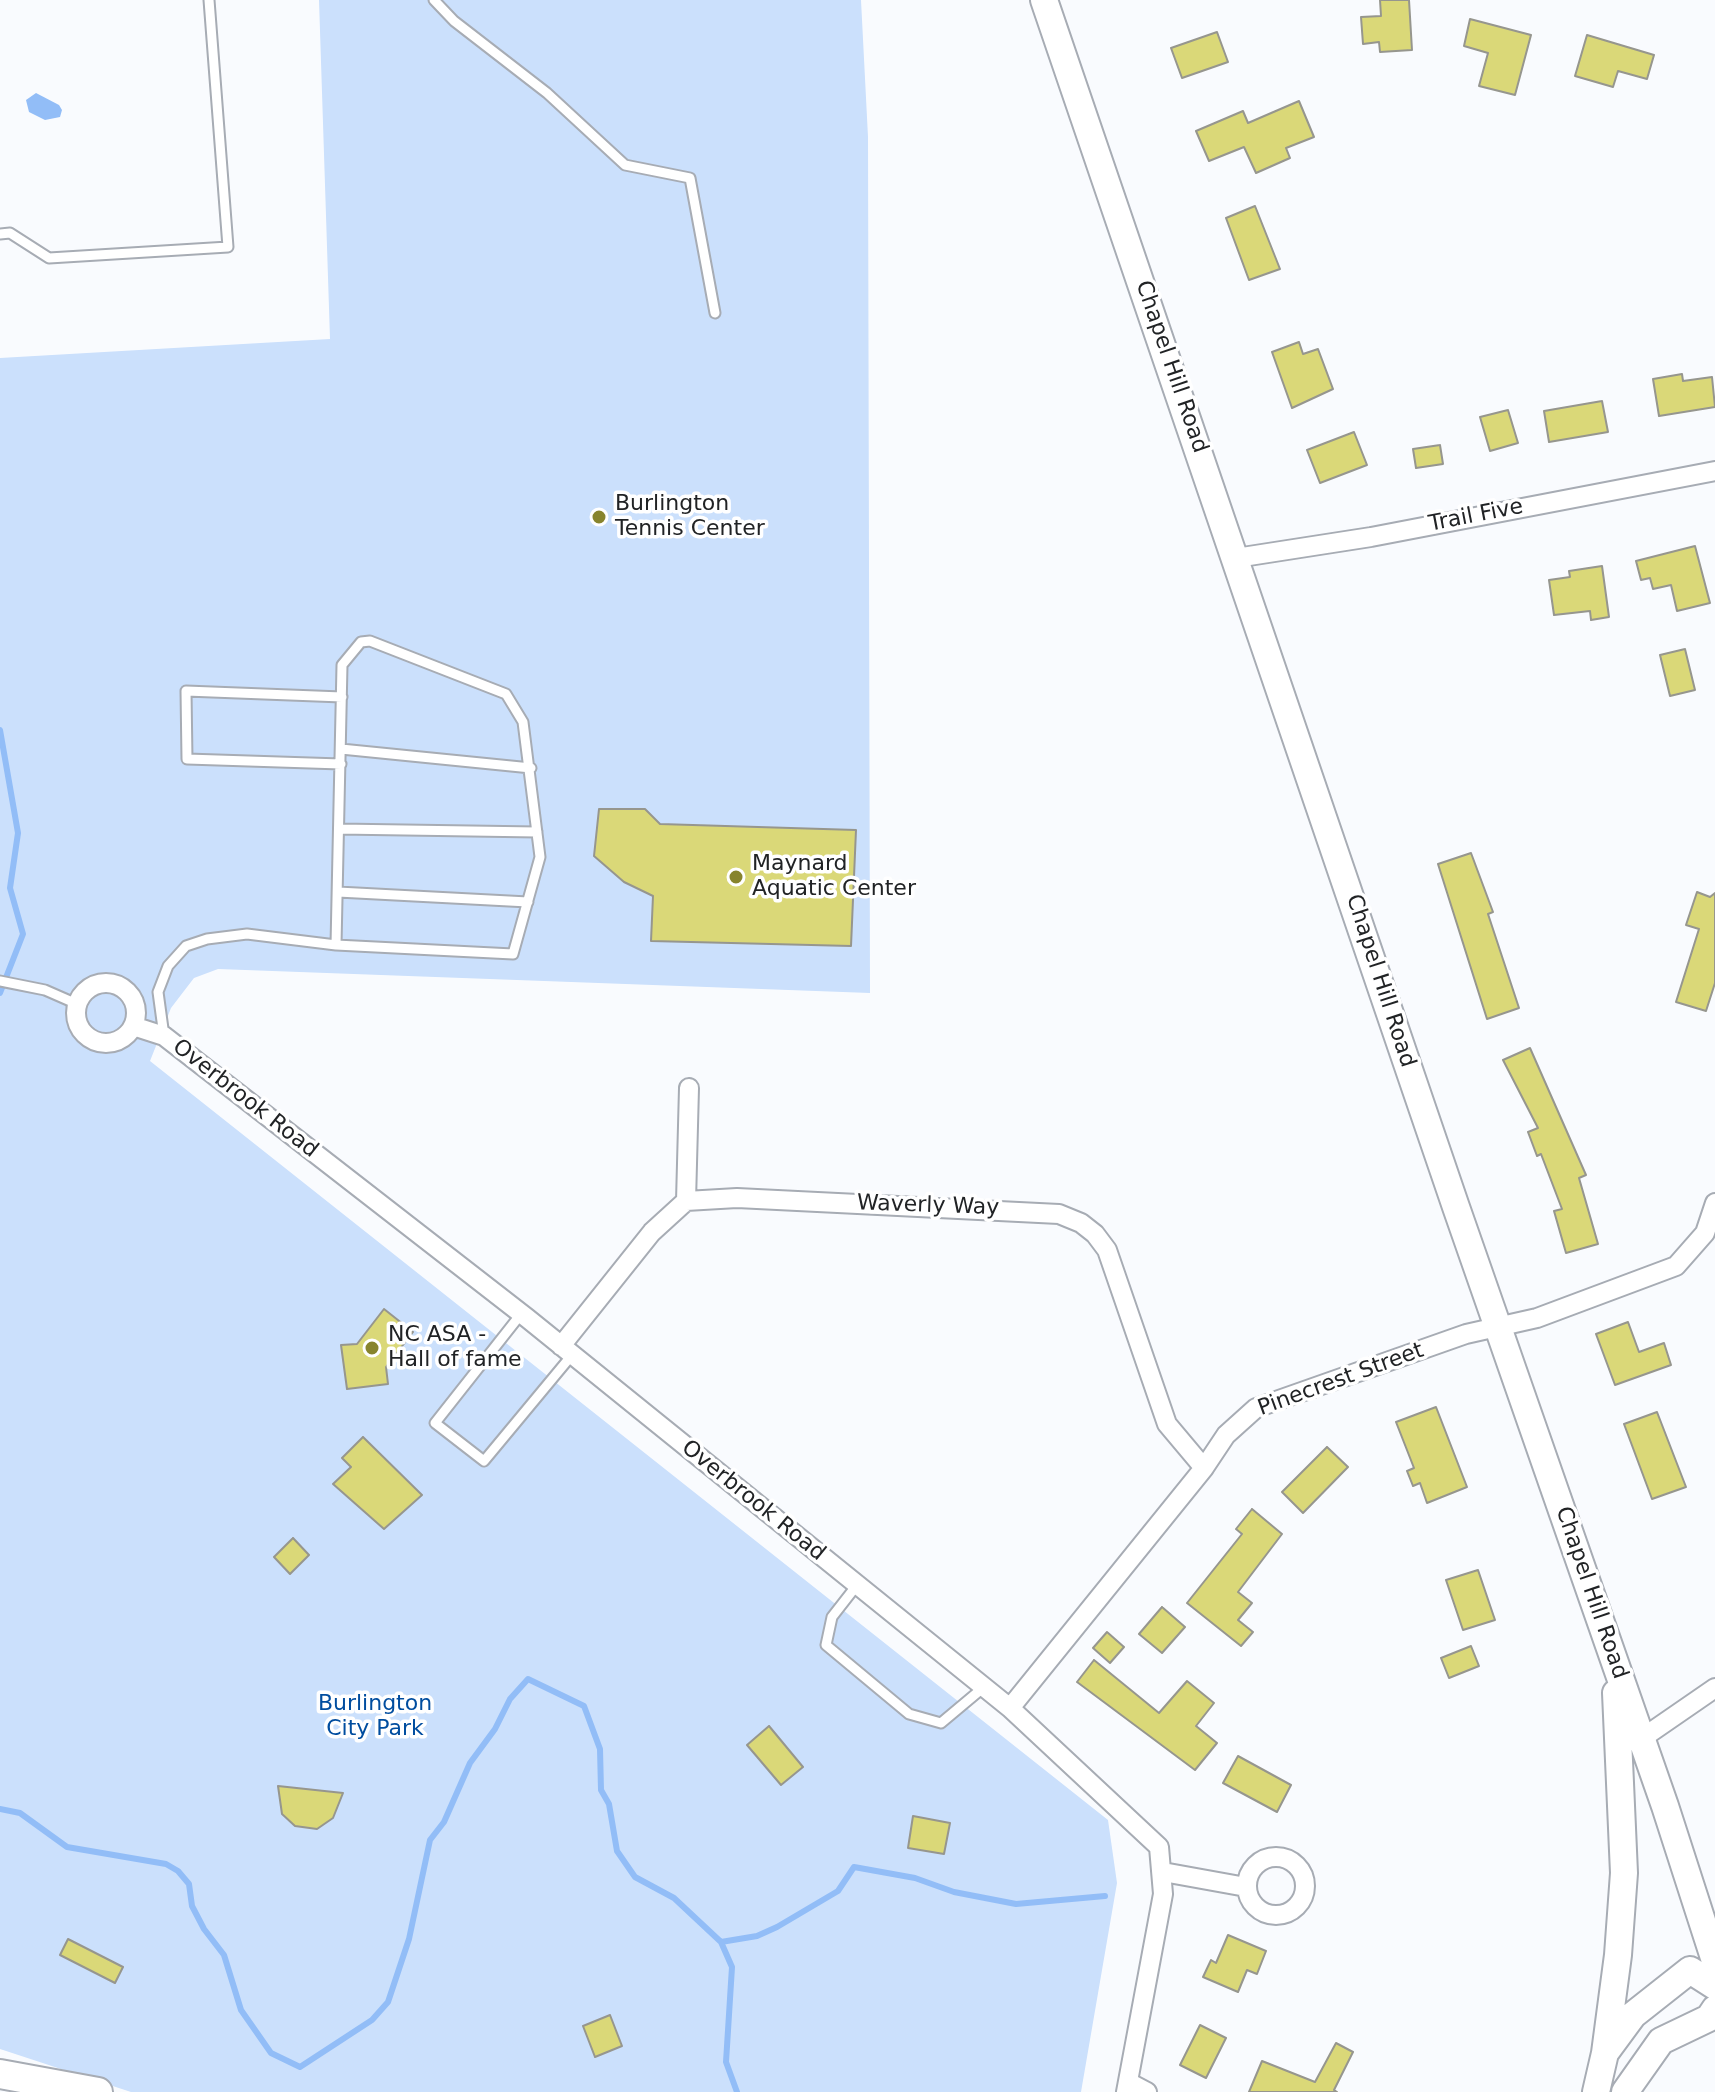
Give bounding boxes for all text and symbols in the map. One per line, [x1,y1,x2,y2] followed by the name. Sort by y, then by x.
[1129,277,1213,457] street label: Chapel Hill Road
[615,491,765,542] place label: Burlington Tennis Center
[1427,494,1525,538] street label: Trail Five
[590,508,608,526] marker: Burlington Tennis Center
[752,851,916,902] place label: Maynard Aquatic Center
[727,868,745,886] marker: Maynard Aquatic Center
[1340,891,1420,1071] street label: Chapel Hill Road
[167,1034,323,1164] street label: Overbrook Road
[856,1190,1000,1222] street label: Waverly Way
[388,1322,522,1374] place label: NC ASA - Hall of fame
[1254,1338,1428,1422] street label: Pinecrest Street
[363,1339,381,1357] marker: NC ASA - Hall of fame
[676,1435,830,1567] street label: Overbrook Road
[1549,1503,1633,1683] street label: Chapel Hill Road
[318,1691,432,1742] park label: Burlington City Park

